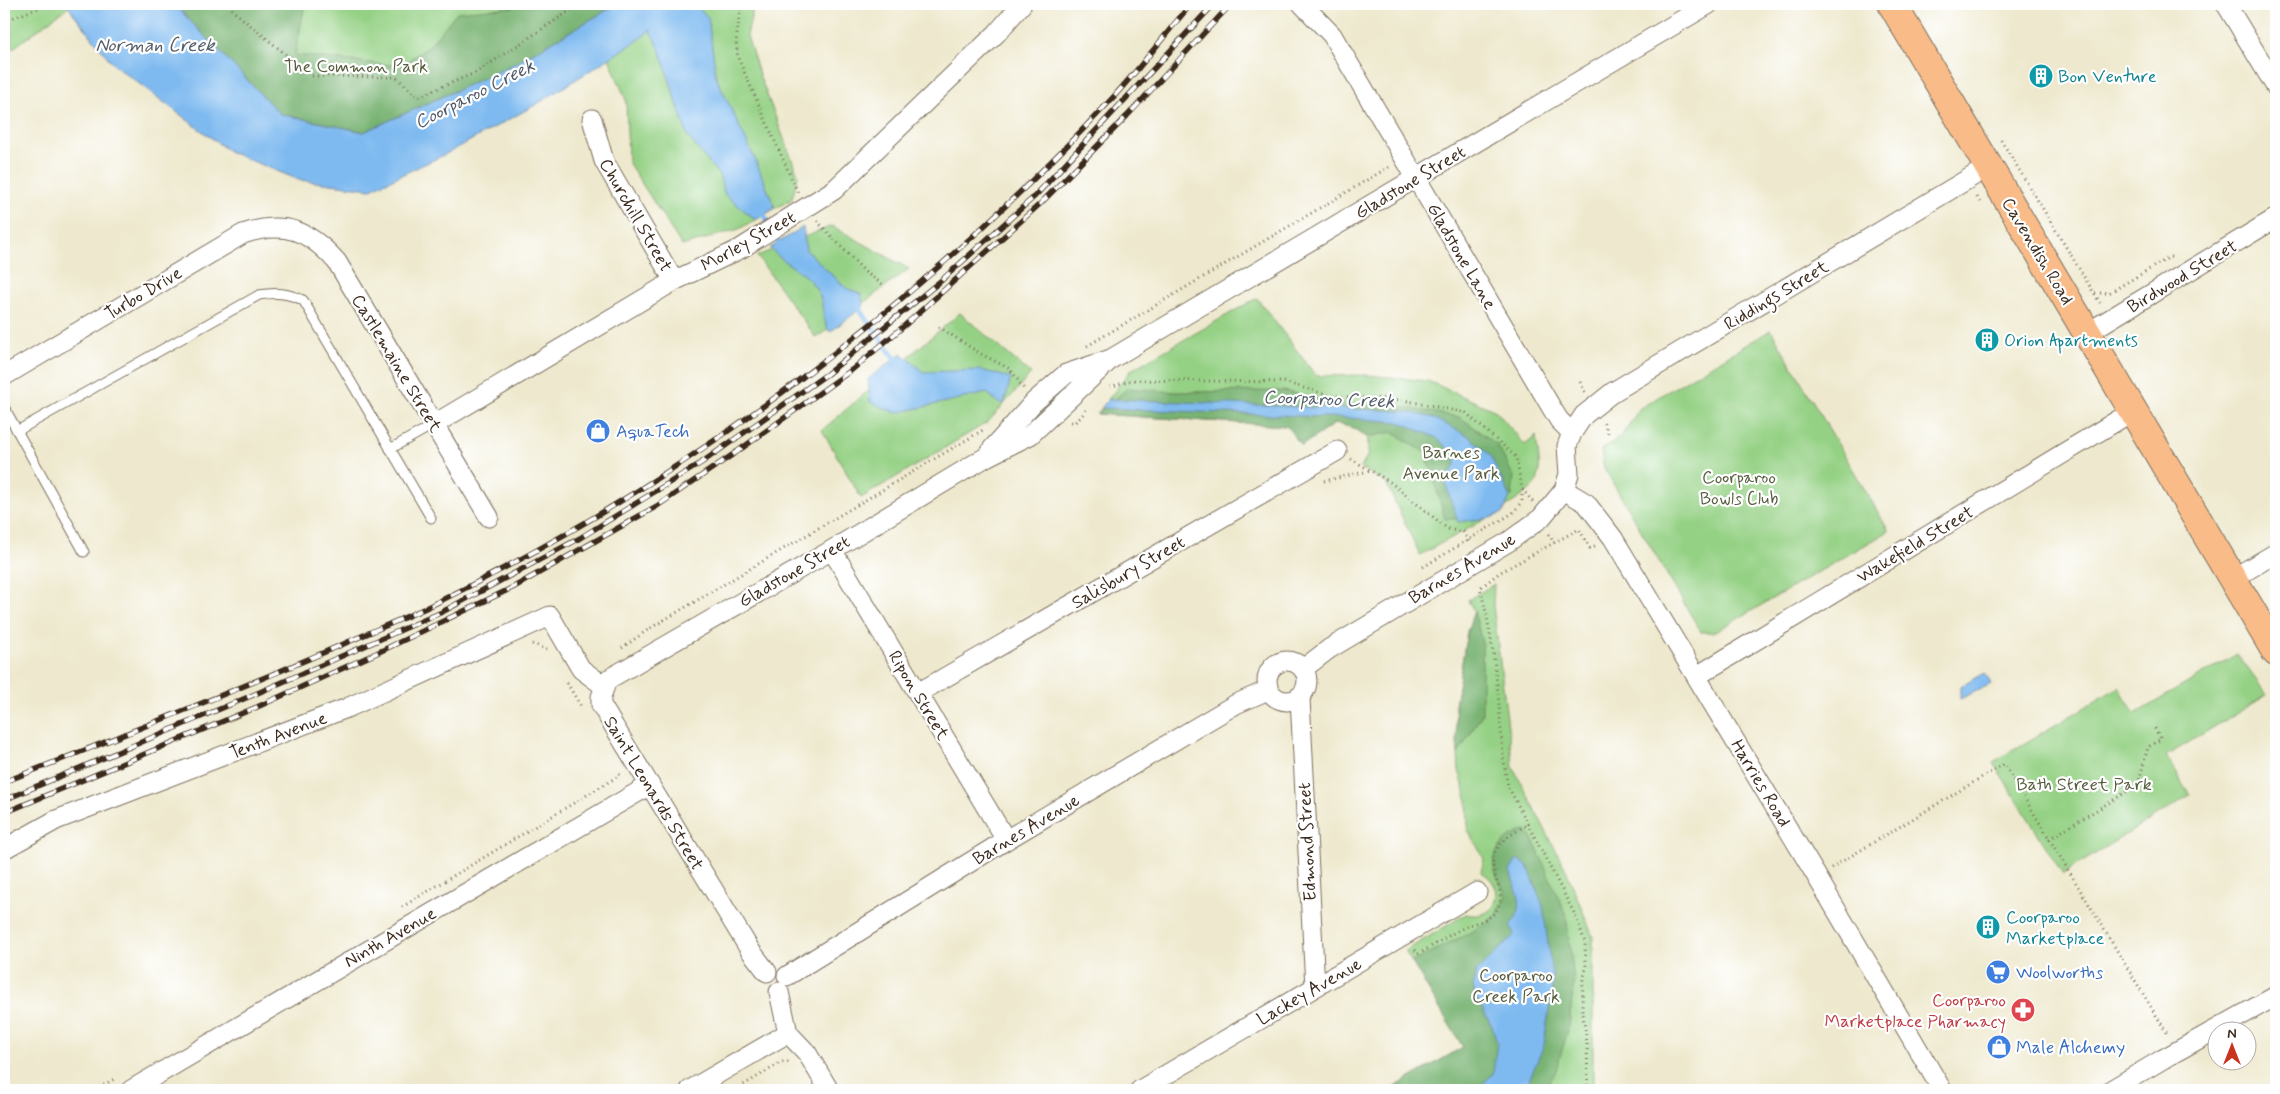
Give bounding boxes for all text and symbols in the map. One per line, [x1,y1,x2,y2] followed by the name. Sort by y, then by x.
[95,33,216,58] water label: Norman Creek
[410,53,539,135] water label: Coorparoo Creek
[284,55,428,79] park label: The Common Park
[2028,63,2054,89] building icon: Bon Venture
[2058,65,2157,89] place label: Bon Venture
[1351,140,1470,225] street label: Gladstone Street
[593,154,677,277] street label: Churchill Street
[1996,193,2079,310] street label: Cavendish Road
[1421,199,1501,314] street label: Gladstone Lane
[697,206,800,278] street label: Morley Street
[2123,234,2242,319] street label: Birdwood Street
[1720,255,1835,338] street label: Riddings Street
[100,261,187,326] street label: Turbo Drive
[345,290,447,437] street label: Castlemaine Street
[1974,327,2000,353] building icon: Orion Apartments
[2004,329,2138,354] place label: Orion Apartments
[1263,385,1396,414] water label: Coorparoo Creek
[585,418,611,444] shop icon: AquaTech
[616,420,689,444] place label: AquaTech
[1402,441,1500,486] park label: Barnes Avenue Park
[1700,466,1778,511] park label: Coorparoo Bowls Club
[1853,500,1978,589] street label: Wakefield Street
[1405,527,1520,610] street label: Barnes Avenue
[734,530,855,614] street label: Gladstone Street
[1067,531,1190,615] street label: Salisbury Street
[882,646,954,745] street label: Ripon Street
[226,706,331,766] street label: Tenth Avenue
[598,712,709,875] street label: Saint Leonards Street
[1725,735,1796,832] street label: Harries Road
[2016,773,2152,797] park label: Bath Street Park
[1293,782,1323,902] street label: Edmond Street
[969,788,1084,871] street label: Barnes Avenue
[340,902,441,974] street label: Ninth Avenue
[2006,906,2104,951] place label: Coorparoo Marketplace
[1975,914,2001,940] building icon: Coorparoo Marketplace
[1253,952,1366,1032] street label: Lackey Avenue
[1985,959,2011,985] supermarket icon: Woolworths
[2016,961,2103,985] place label: Woolworths
[1472,964,1560,1009] park label: Coorparoo Creek Park
[1824,989,2006,1034] place label: Coorparoo Marketplace Pharmacy
[2010,997,2036,1023] pharmacy icon: Coorparoo Marketplace Pharmacy
[2208,1022,2258,1072] north arrow
[2227,1025,2237,1043] text: N
[1986,1034,2012,1060] shop icon: Male Alchemy
[2016,1036,2125,1060] place label: Male Alchemy

